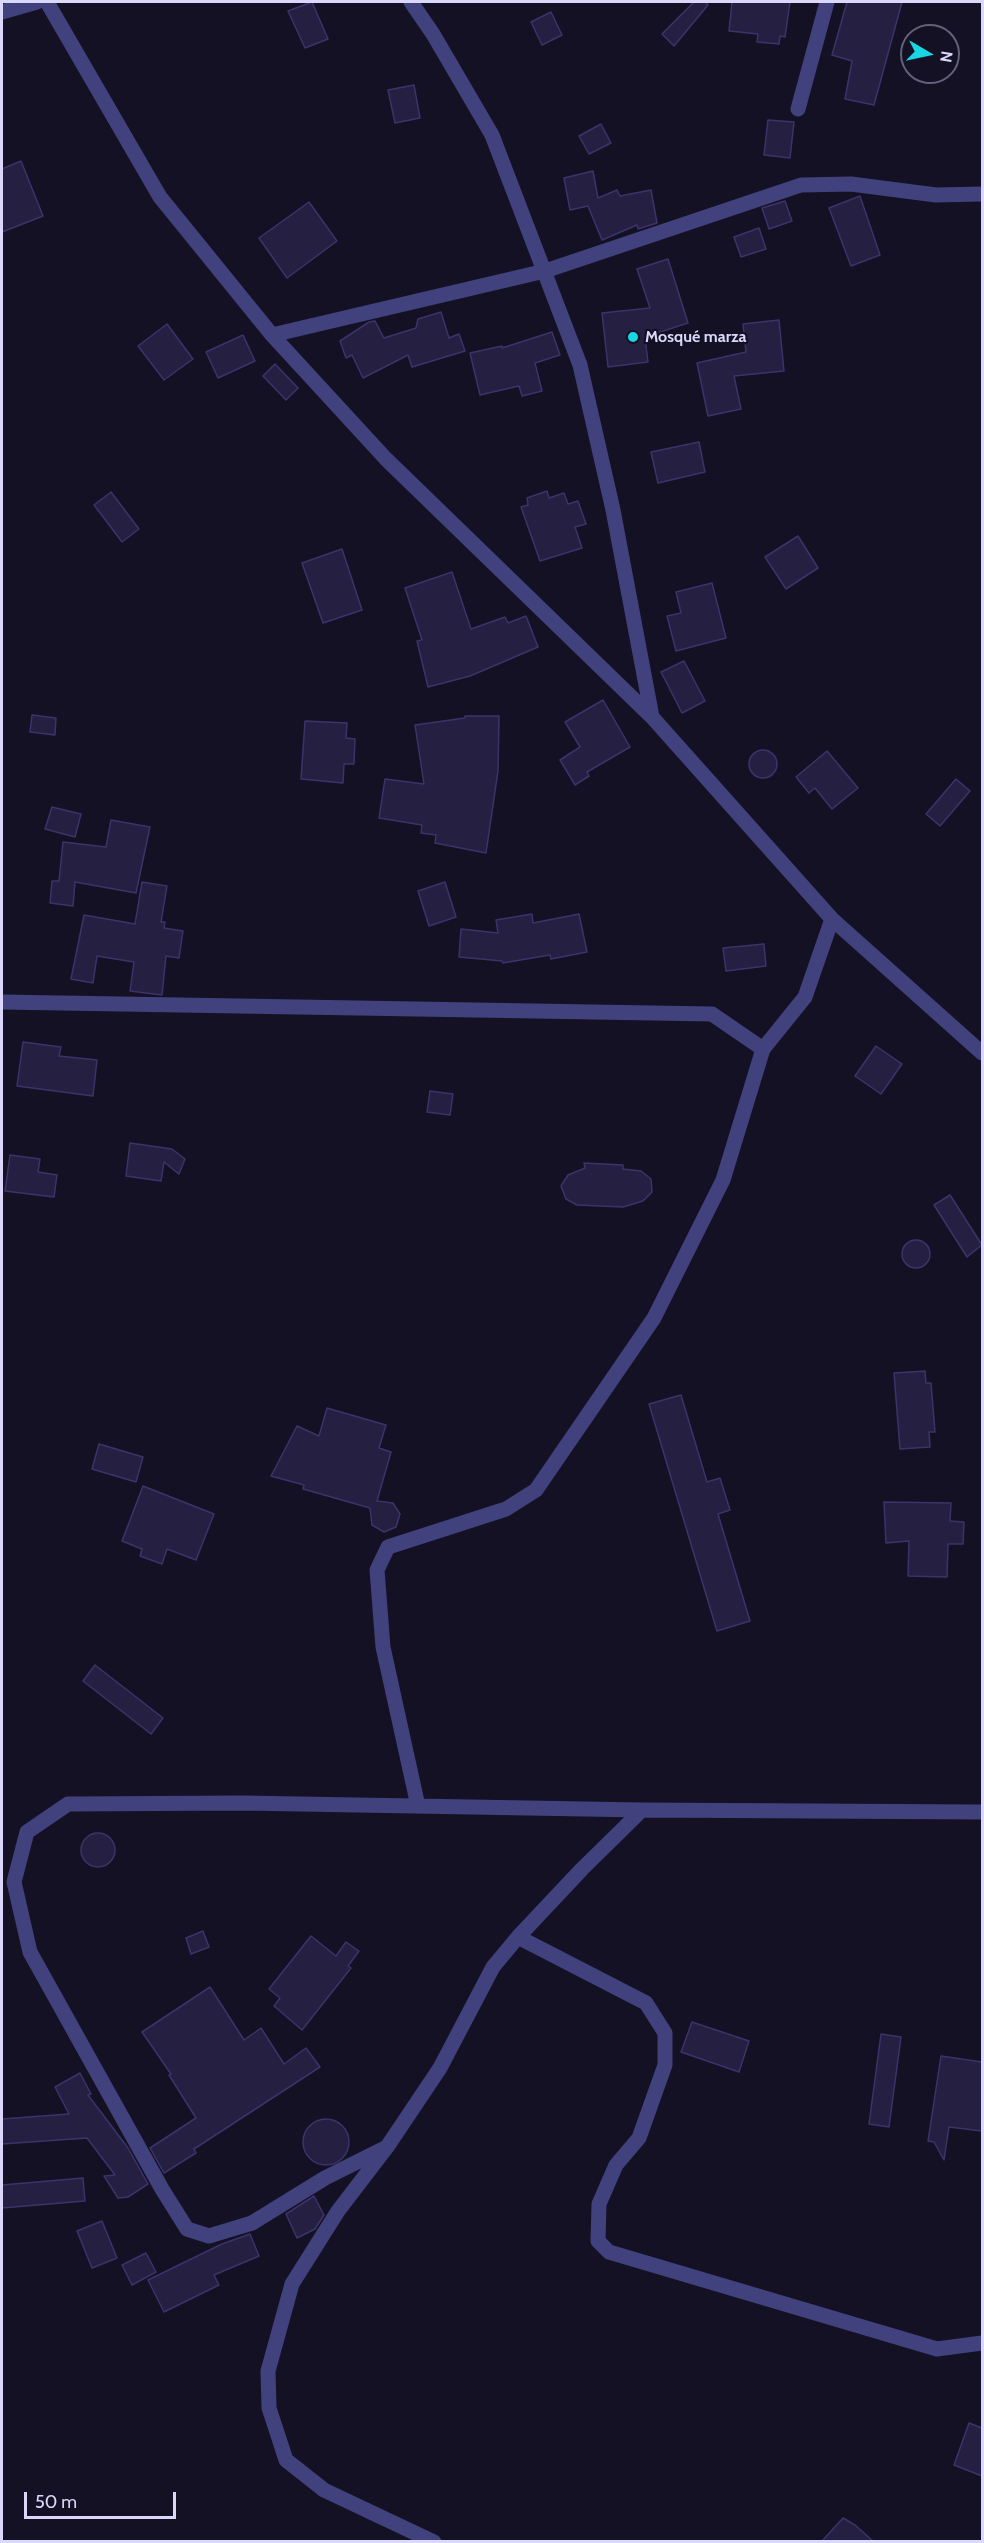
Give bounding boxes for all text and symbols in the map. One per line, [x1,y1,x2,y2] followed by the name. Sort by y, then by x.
[900,24,960,84] north arrow
[936,50,957,64] text: N
[645,327,747,347] place label: Mosqué marza
[626,330,640,344] marker: Mosqué marza
[27,2480,178,2518] scale bar
[35,2491,77,2513] text: 50 m

